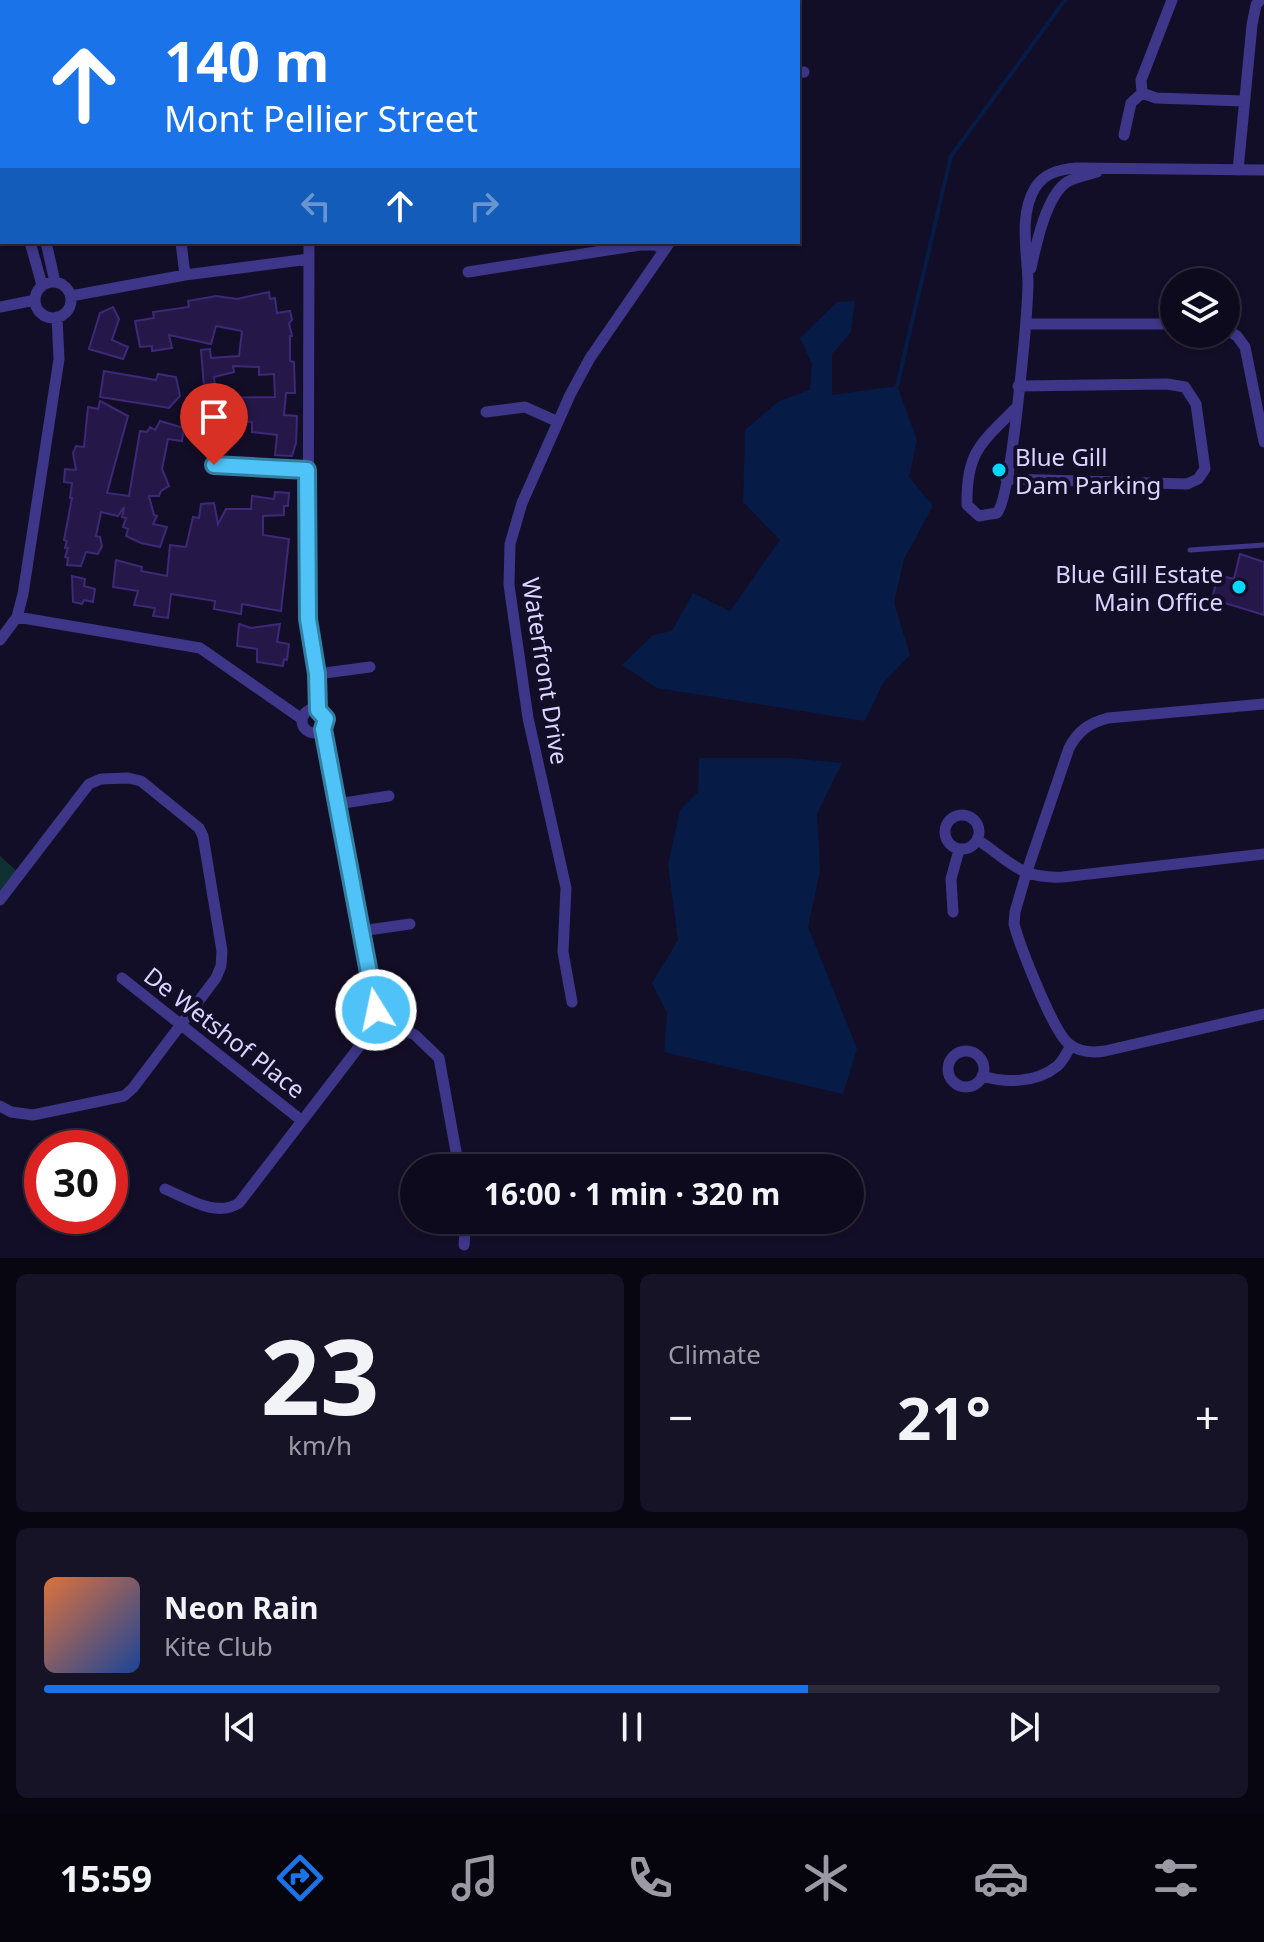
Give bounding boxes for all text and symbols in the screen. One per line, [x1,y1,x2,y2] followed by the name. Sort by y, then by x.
[164,22,329,98] text: 140 m
[32,32,136,136] icon: ahead
[164,94,478,143] text: Mont Pellier Street
[294,184,338,228] icon: left
[378,184,422,228] icon: ahead
[462,184,506,228] icon: right
[1160,268,1240,348] map controls
[1160,268,1240,348] button: layers
[180,383,248,465] pin
[192,395,236,439] icon: arrive
[1015,440,1161,501] place label: Blue Gill Dam Parking
[990,461,1008,479] marker: Blue Gill Dam Parking
[1055,557,1223,618] place label: Blue Gill Estate Main Office
[515,575,577,767] street label: Waterfront Drive
[1230,578,1248,596] marker: Blue Gill Estate Main Office
[138,959,312,1105] street label: De Wetshof Place
[334,968,418,1052] position arrow
[24,1130,128,1234] speed limit sign: 30
[484,1173,780,1214] text: 16:00 · 1 min · 320 m
[261,1304,379,1445] text: 23
[668,1336,761,1372] text: Climate
[897,1376,991,1458] text: 21°
[668,1387,693,1447] text: −
[1195,1387,1220,1447] text: +
[288,1427,352,1463] text: km/h
[164,1587,318,1628] text: Neon Rain
[164,1628,273,1664] text: Kite Club
[218,1705,262,1749] icon: previous
[610,1705,654,1749] icon: pause
[1002,1705,1046,1749] icon: next
[272,1850,328,1906] icon: directions
[447,1850,503,1906] icon: music
[622,1850,678,1906] icon: phone
[798,1850,854,1906] icon: climate
[973,1850,1029,1906] icon: car
[1148,1850,1204,1906] icon: filters
[60,1854,152,1903] text: 15:59

